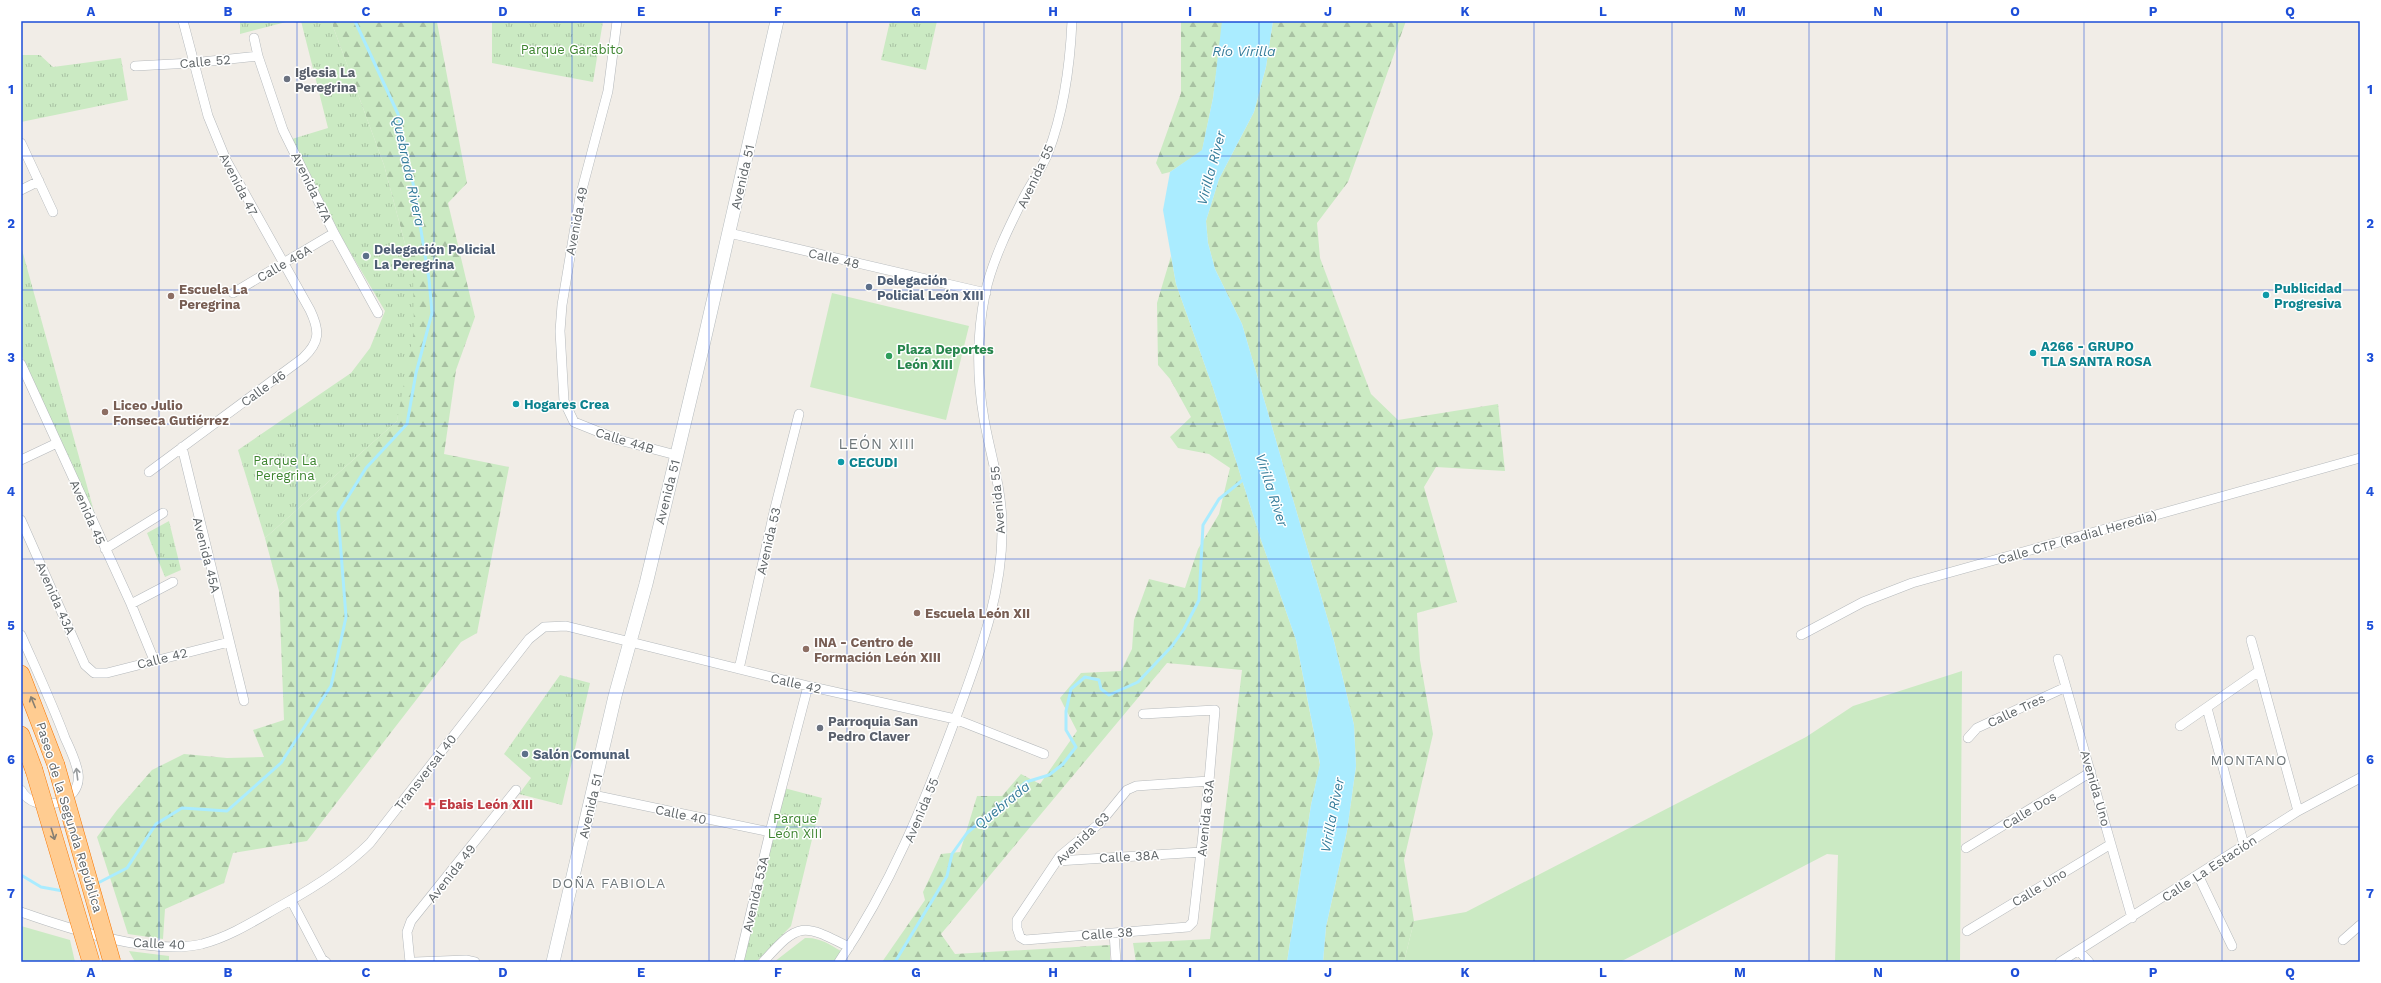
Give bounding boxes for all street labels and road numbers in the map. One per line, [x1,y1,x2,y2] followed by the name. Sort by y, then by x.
[179,52,231,71] street label: Calle 52
[1014,142,1057,211] street label: Avenida 55
[728,143,757,211] street label: Avenida 51
[216,150,261,218] street label: Avenida 47
[288,150,335,225] street label: Avenida 47A
[562,186,590,257] street label: Avenida 49
[254,242,315,285] street label: Calle 46A
[807,245,861,272] street label: Calle 48
[238,367,289,410] street label: Calle 46
[594,424,656,457] street label: Calle 44B
[652,458,683,526] street label: Avenida 51
[987,465,1008,535] street label: Avenida 55
[67,478,108,547] street label: Avenida 45
[753,506,784,576] street label: Avenida 53
[1996,508,2159,567] street label: Calle CTP (Radial Heredia)
[190,516,223,595] street label: Avenida 45A
[33,560,78,637] street label: Avenida 43A
[135,645,189,672] street label: Calle 42
[769,670,823,697] street label: Calle 42
[1985,690,2048,730] street label: Calle Tres
[33,720,106,915] street label: Paseo de la Segunda República
[391,732,460,813] street label: Transversal 40
[2077,748,2114,828] street label: Avenida Uno
[576,772,605,840] street label: Avenida 51
[901,776,942,845] street label: Avenida 55
[1194,778,1217,857] street label: Avenida 63A
[2000,788,2059,832] street label: Calle Dos
[654,802,708,827] street label: Calle 40
[1052,809,1112,868] street label: Avenida 63
[2159,832,2259,905] street label: Calle La Estación
[424,841,479,905] street label: Avenida 49
[1099,847,1160,866] street label: Calle 38A
[739,854,772,933] street label: Avenida 53A
[2009,865,2069,910] street label: Calle Uno
[1081,924,1133,943] street label: Calle 38
[133,935,185,952] street label: Calle 40

